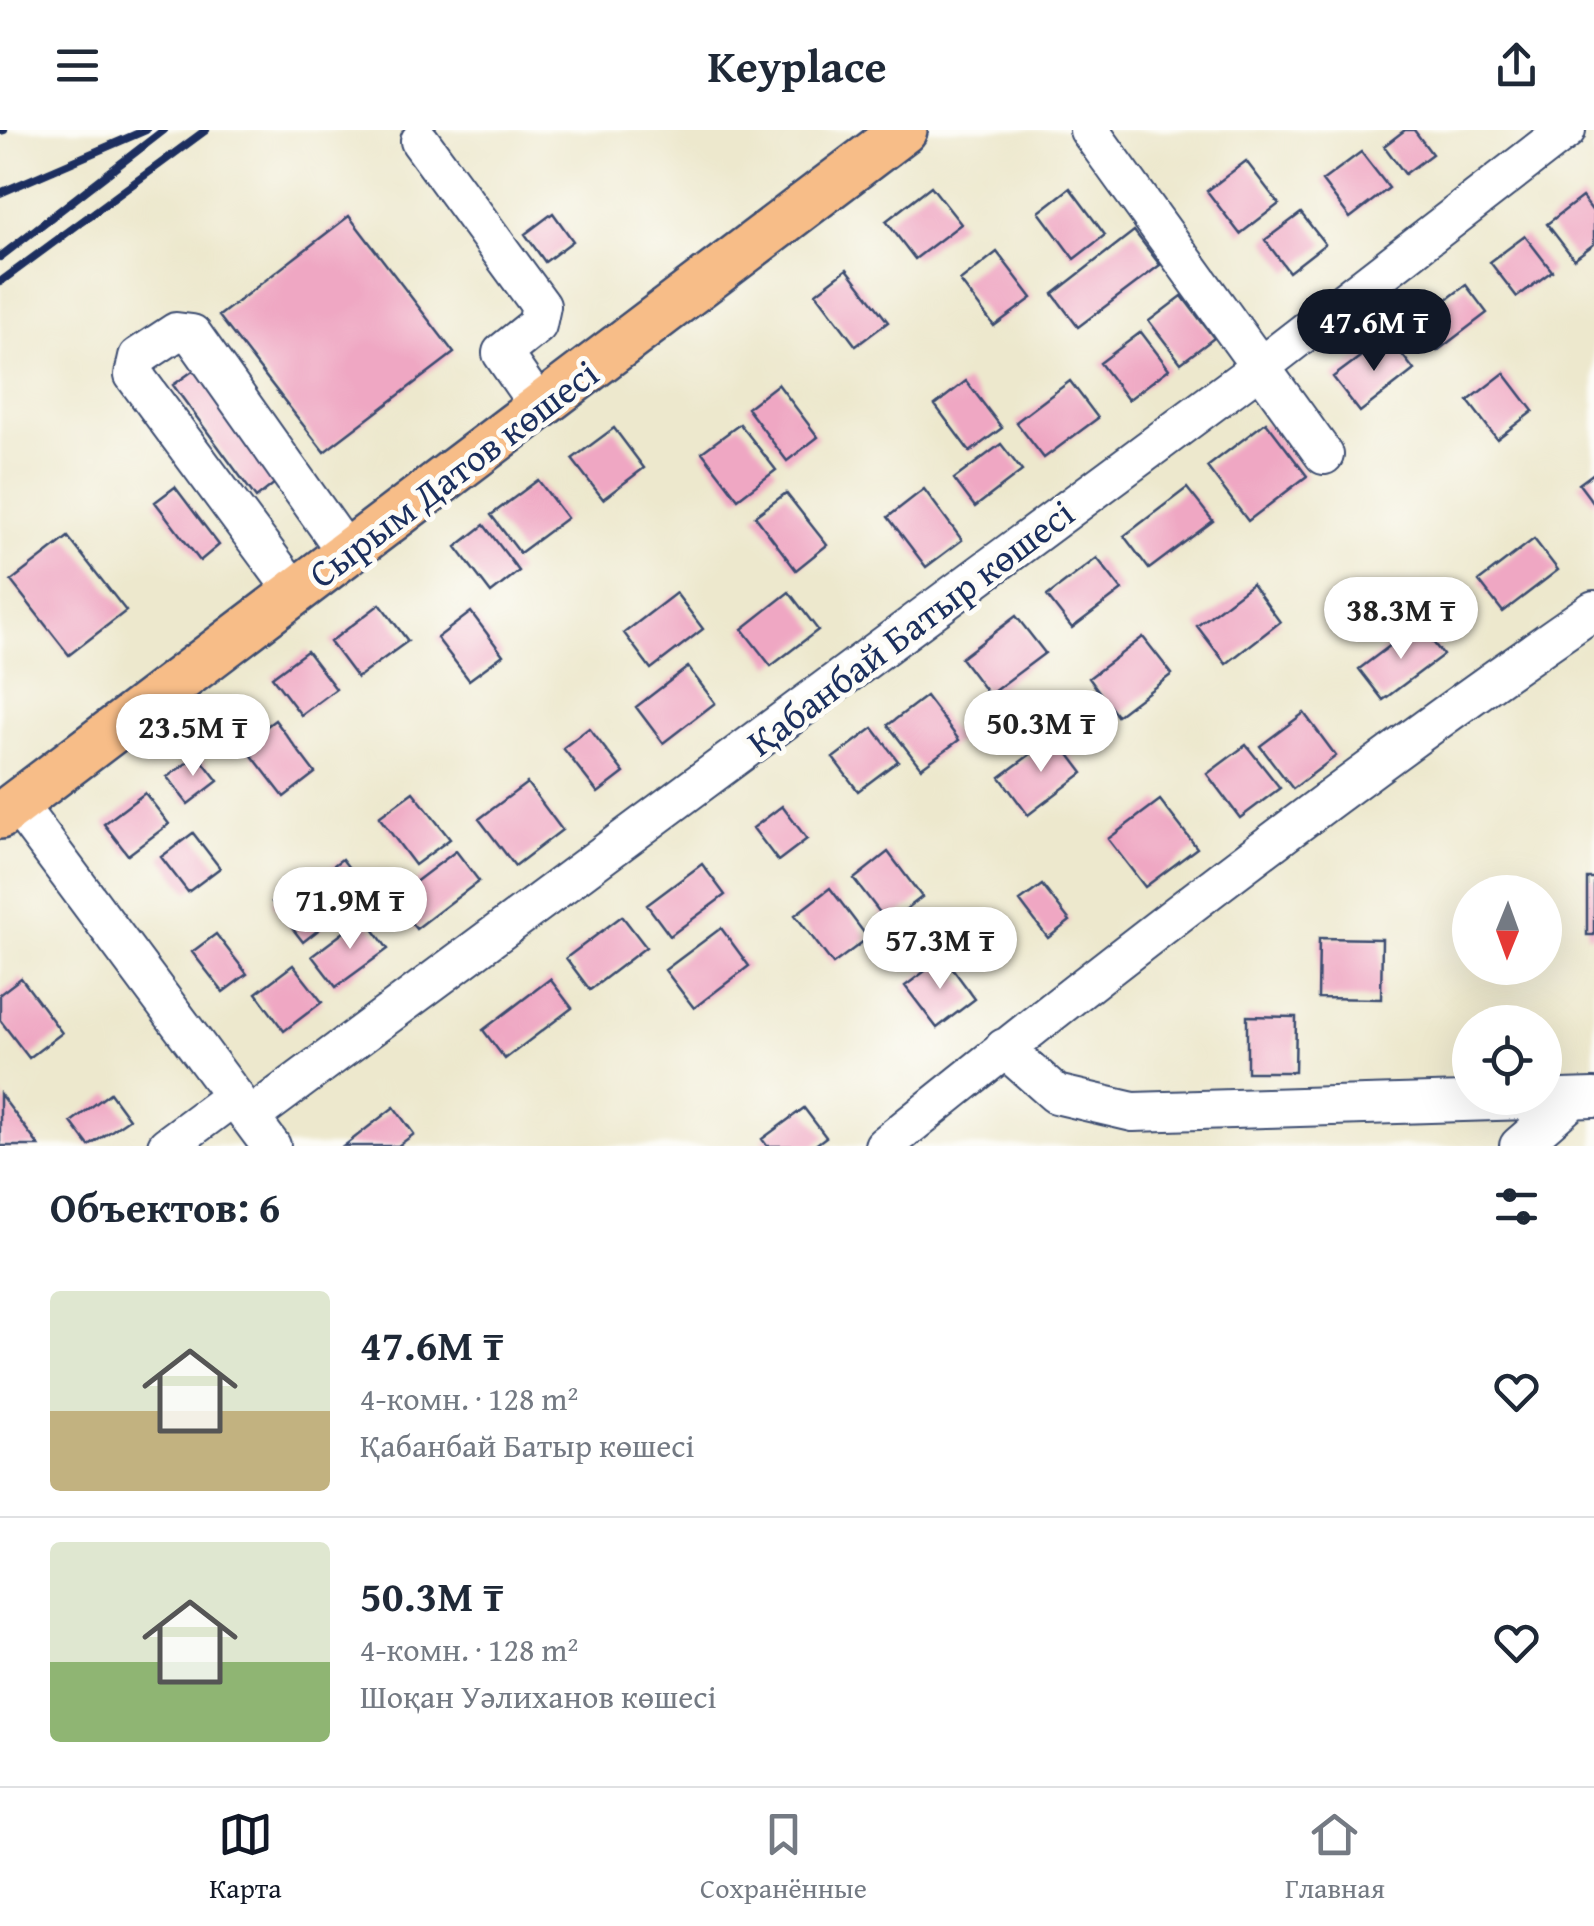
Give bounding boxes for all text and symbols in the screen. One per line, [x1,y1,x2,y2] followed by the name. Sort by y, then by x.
[707,33,887,98] text: Keyplace
[50,38,105,93] icon: menu
[1489,38,1544,93] icon: share
[1282,289,1466,374] pin: 47.6M ₸
[1319,298,1429,345] text: 47.6M ₸
[296,345,610,601] street label: Сырым Датов көшесі
[735,485,1085,769] street label: Қабанбай Батыр көшесі
[1309,577,1493,662] pin: 38.3M ₸
[1346,586,1456,633] text: 38.3M ₸
[949,690,1133,775] pin: 50.3M ₸
[101,694,285,779] pin: 23.5M ₸
[986,699,1096,746] text: 50.3M ₸
[138,703,248,750] text: 23.5M ₸
[258,867,442,952] pin: 71.9M ₸
[1452,875,1562,985] north arrow
[1452,875,1562,1115] map controls
[295,876,405,923] text: 71.9M ₸
[848,907,1032,992] pin: 57.3M ₸
[885,916,995,963] text: 57.3M ₸
[1452,1005,1562,1115] button: locate
[50,1176,280,1237] text: Объектов: 6
[1489,1179,1544,1234] icon: filters
[360,1314,504,1375] text: 47.6M ₸
[130,1331,250,1451] icon: home
[1489,1364,1544,1419] icon: heart
[360,1375,578,1422] text: 4-комн. · 128 m²
[360,1422,694,1469] text: Қабанбай Батыр көшесі
[360,1565,504,1626] text: 50.3M ₸
[130,1582,250,1702] icon: home
[1489,1615,1544,1670] icon: heart
[360,1626,578,1673] text: 4-комн. · 128 m²
[360,1673,717,1720] text: Шоқан Уәлиханов көшесі
[209,1807,282,1908] tab: Карта
[700,1807,867,1908] tab: Сохранённые
[1285,1807,1385,1908] tab: Главная

